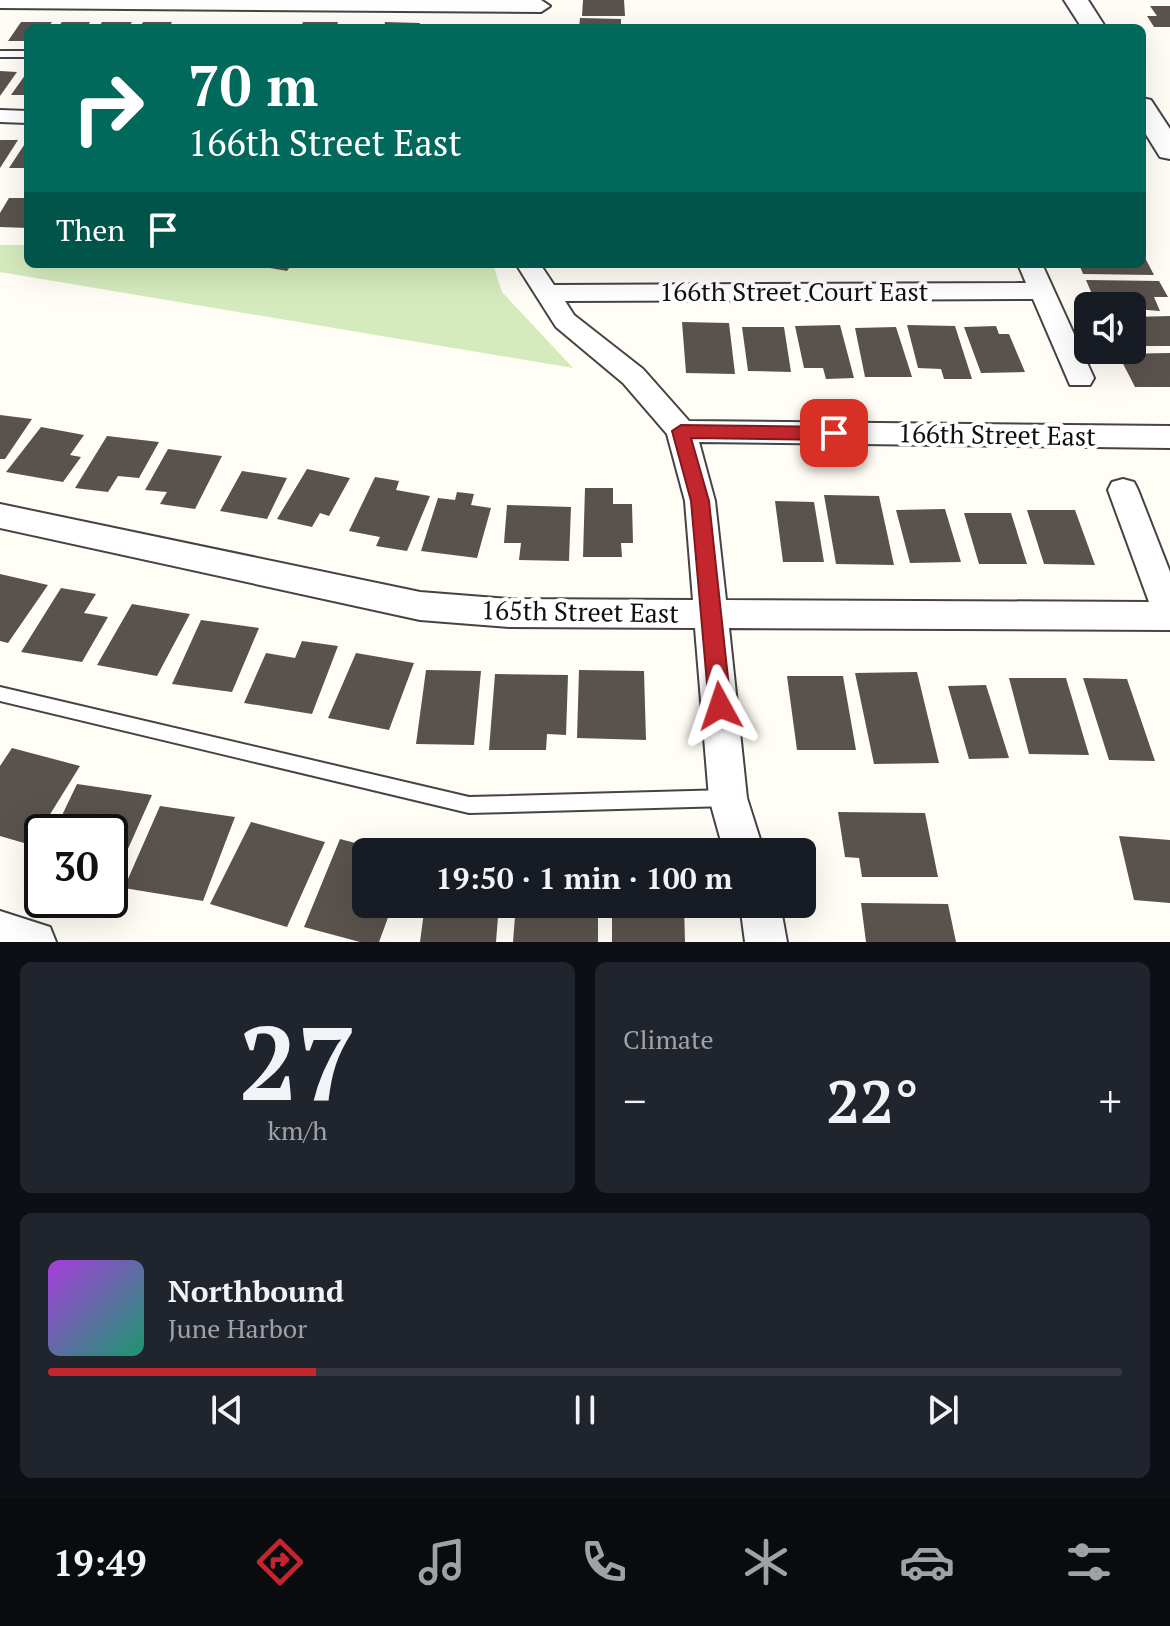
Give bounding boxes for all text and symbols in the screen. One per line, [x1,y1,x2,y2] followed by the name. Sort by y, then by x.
[188,48,318,122] text: 70 m
[56,56,160,160] icon: right
[188,119,462,166] text: 166th Street East
[141,208,185,252] icon: arrive
[56,210,125,250] text: Then
[659,274,929,308] street label: 166th Street Court East
[1074,292,1146,364] map controls
[1074,292,1146,364] button: sound
[800,399,868,467] pin
[812,411,856,455] icon: arrive
[898,415,1096,453] street label: 166th Street East
[481,592,679,630] street label: 165th Street East
[678,664,762,748] position arrow
[24,814,128,918] speed limit sign: 30
[436,858,732,898] text: 19:50 · 1 min · 100 m
[239,992,356,1130] text: 27
[623,1022,714,1056] text: Climate
[826,1061,919,1140] text: 22°
[623,1071,646,1130] text: −
[1099,1071,1122,1130] text: +
[267,1113,328,1147] text: km/h
[168,1271,344,1311] text: Northbound
[168,1311,307,1345] text: June Harbor
[205,1388,249,1432] icon: previous
[563,1388,607,1432] icon: pause
[921,1388,965,1432] icon: next
[252,1534,308,1590] icon: directions
[414,1534,470,1590] icon: music
[576,1534,632,1590] icon: phone
[738,1534,794,1590] icon: climate
[899,1534,955,1590] icon: car
[1061,1534,1117,1590] icon: filters
[53,1539,147,1586] text: 19:49

